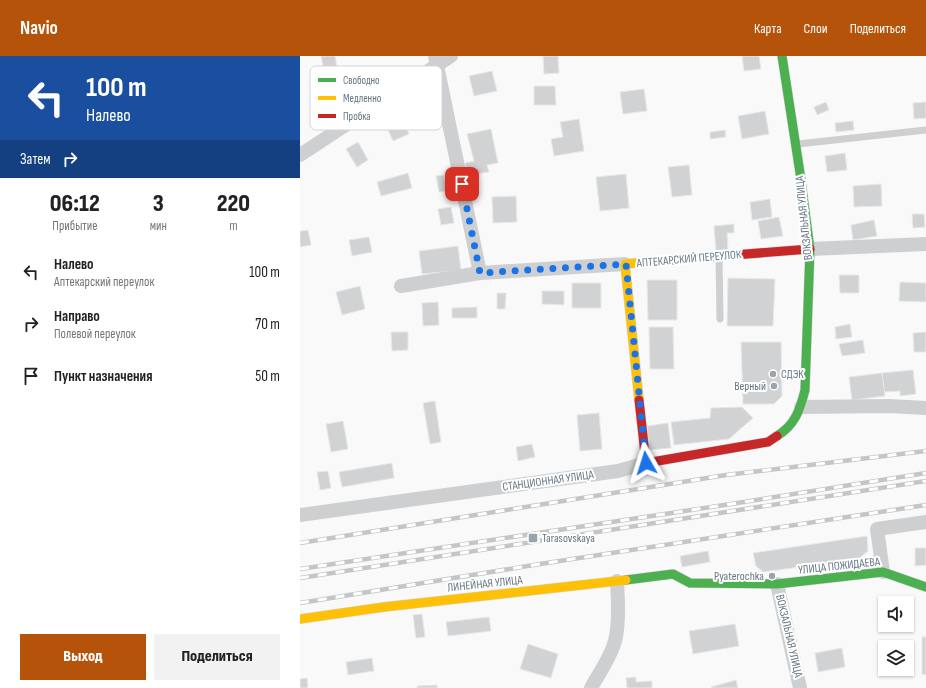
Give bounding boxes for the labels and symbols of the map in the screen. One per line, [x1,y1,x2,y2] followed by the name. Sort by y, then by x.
[310,66,442,130] legend
[343,74,380,87] text: Свободно
[343,92,382,105] text: Медленно
[343,110,371,123] text: Пробка
[445,167,479,201] pin
[792,174,816,261] street label: ВОКЗАЛЬНАЯ УЛИЦА
[635,247,742,271] street label: АПТЕКАРСКИЙ ПЕРЕУЛОК
[781,367,804,382] place label: СДЭК
[768,369,778,379] marker: СДЭК
[734,379,766,394] place label: Верный
[769,381,779,391] marker: Верный
[625,442,667,484] position arrow
[501,467,595,495] street label: СТАНЦИОННАЯ УЛИЦА
[542,531,595,546] place label: Tarasovskaya
[527,532,539,544] marker: Tarasovskaya
[797,554,882,578] street label: УЛИЦА ПОЖИДАЕВА
[714,569,764,584] place label: Pyaterochka
[767,571,777,581] marker: Pyaterochka
[447,573,524,595] street label: ЛИНЕЙНАЯ УЛИЦА
[772,593,806,680] street label: ВОКЗАЛЬНАЯ УЛИЦА

